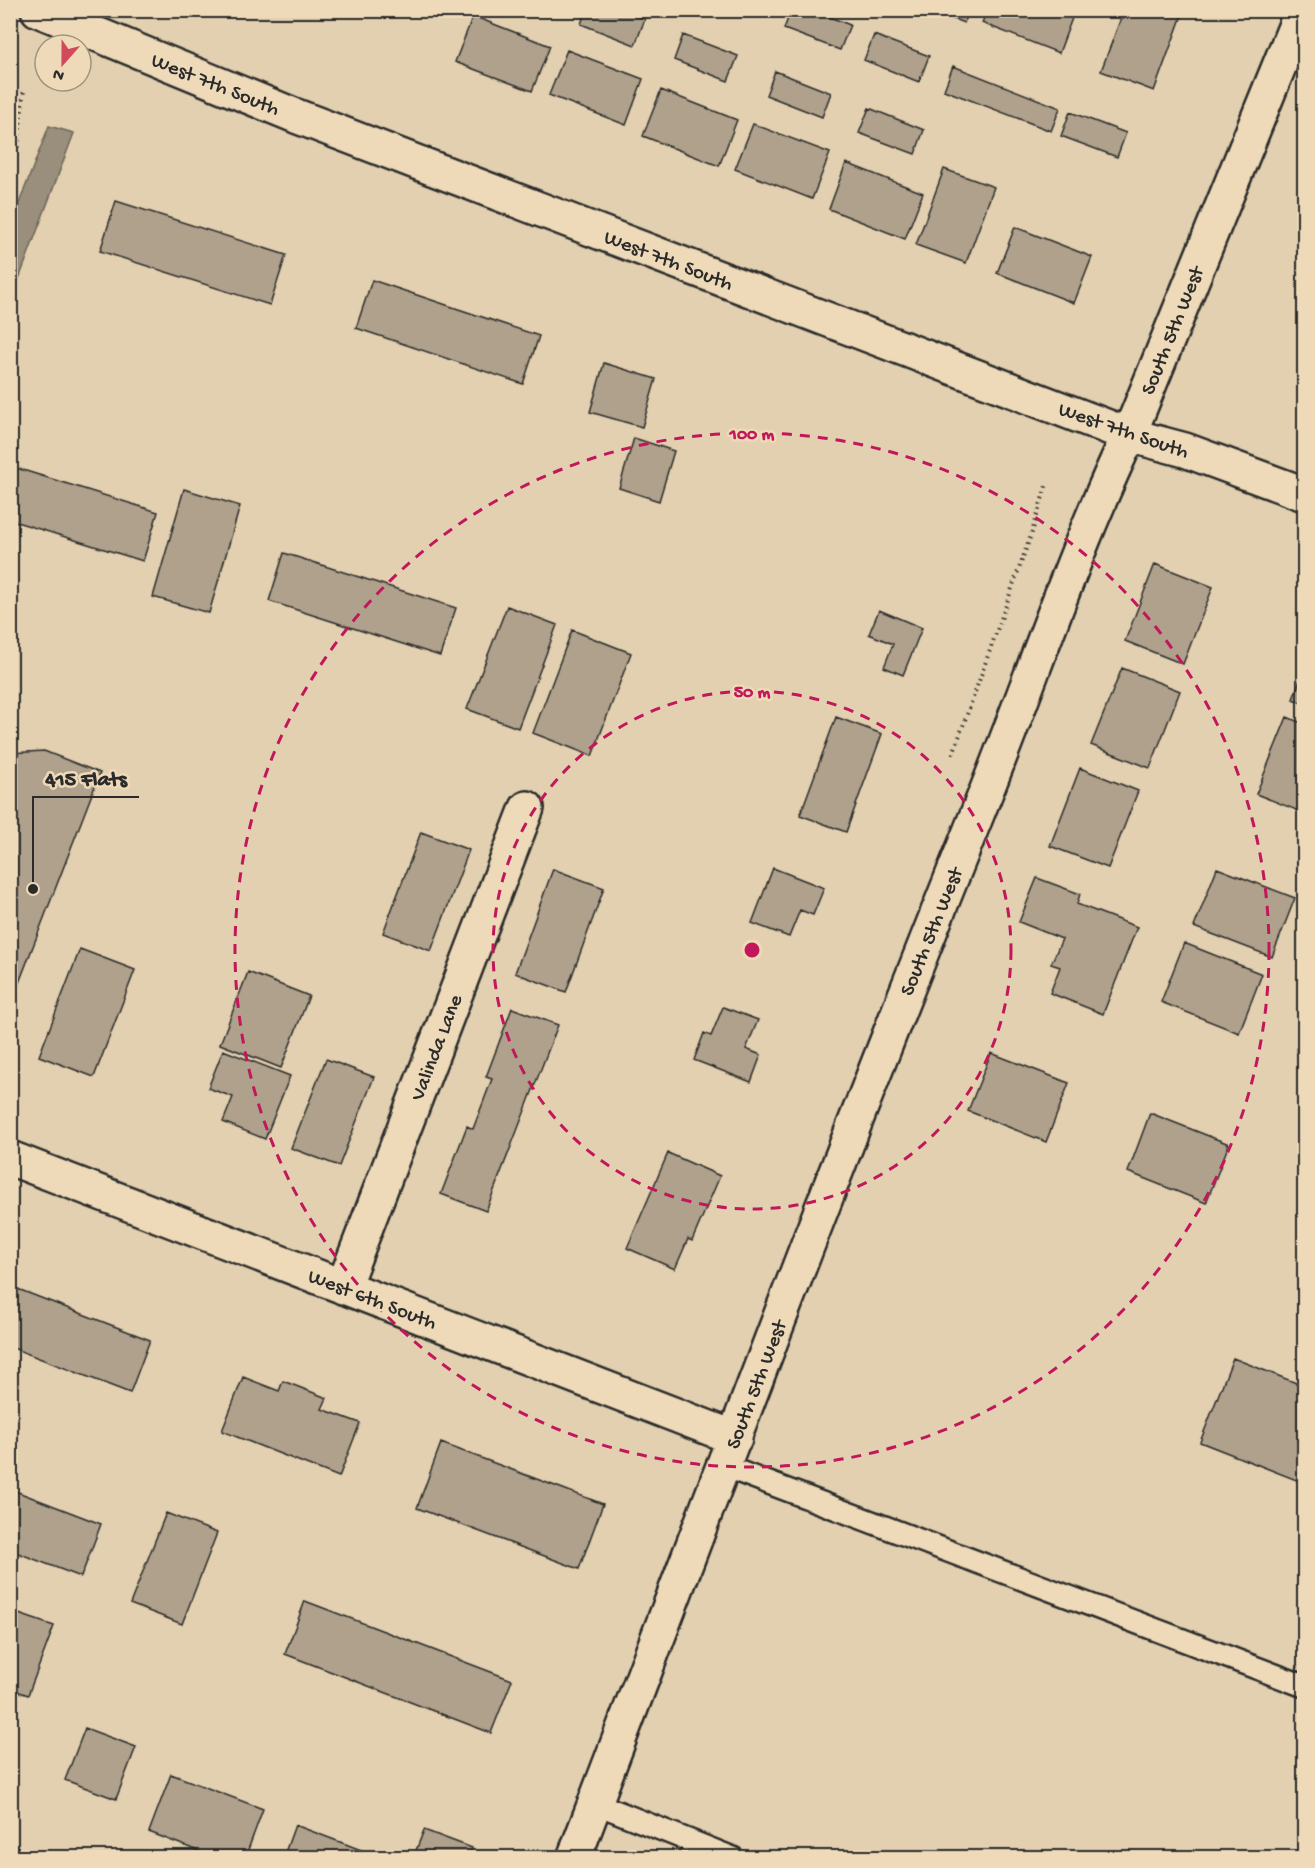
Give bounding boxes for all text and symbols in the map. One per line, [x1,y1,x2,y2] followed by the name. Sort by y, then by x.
[33,33,93,93] north arrow
[147,49,282,123] street label: West 7th South
[50,63,67,84] text: N
[600,226,736,298] street label: West 7th South
[1137,261,1212,399] street label: South 5th West
[1054,398,1191,466] street label: West 7th South
[729,425,775,446] text: 100 m
[734,683,771,704] text: 50 m
[33,757,139,797] callout: 415 Flats
[44,768,129,794] text: 415 Flats
[896,862,971,1000] street label: South 5th West
[742,940,762,960] centre of rings
[406,991,470,1106] street label: Valinda Lane
[304,1265,440,1337] street label: West 6th South
[722,1315,795,1453] street label: South 5th West

